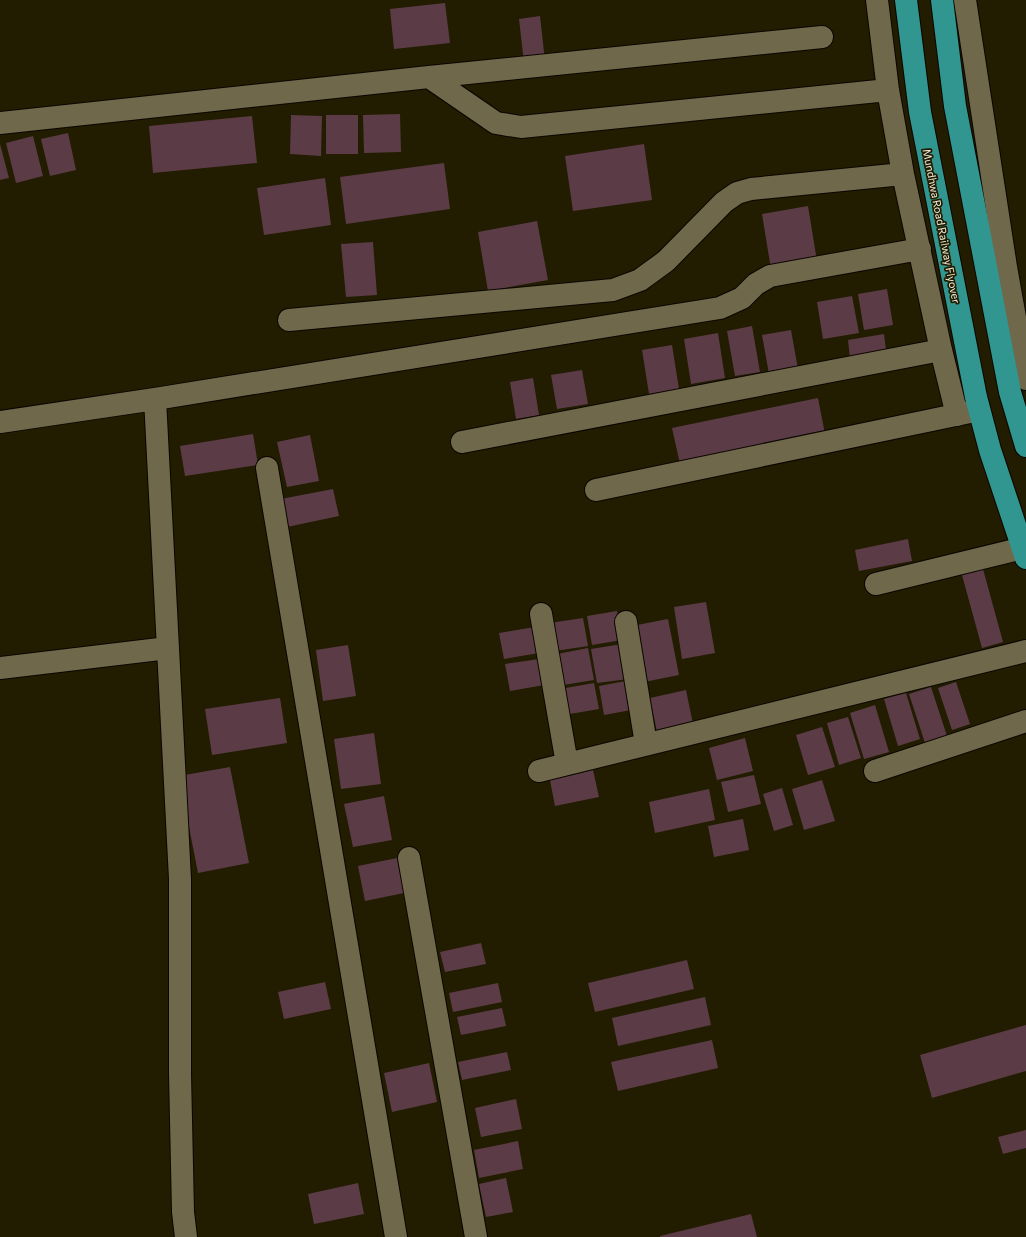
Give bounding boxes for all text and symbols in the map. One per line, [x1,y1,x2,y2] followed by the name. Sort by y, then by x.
[921,148,964,305] street label: Mundhwa Road Railway Flyover

